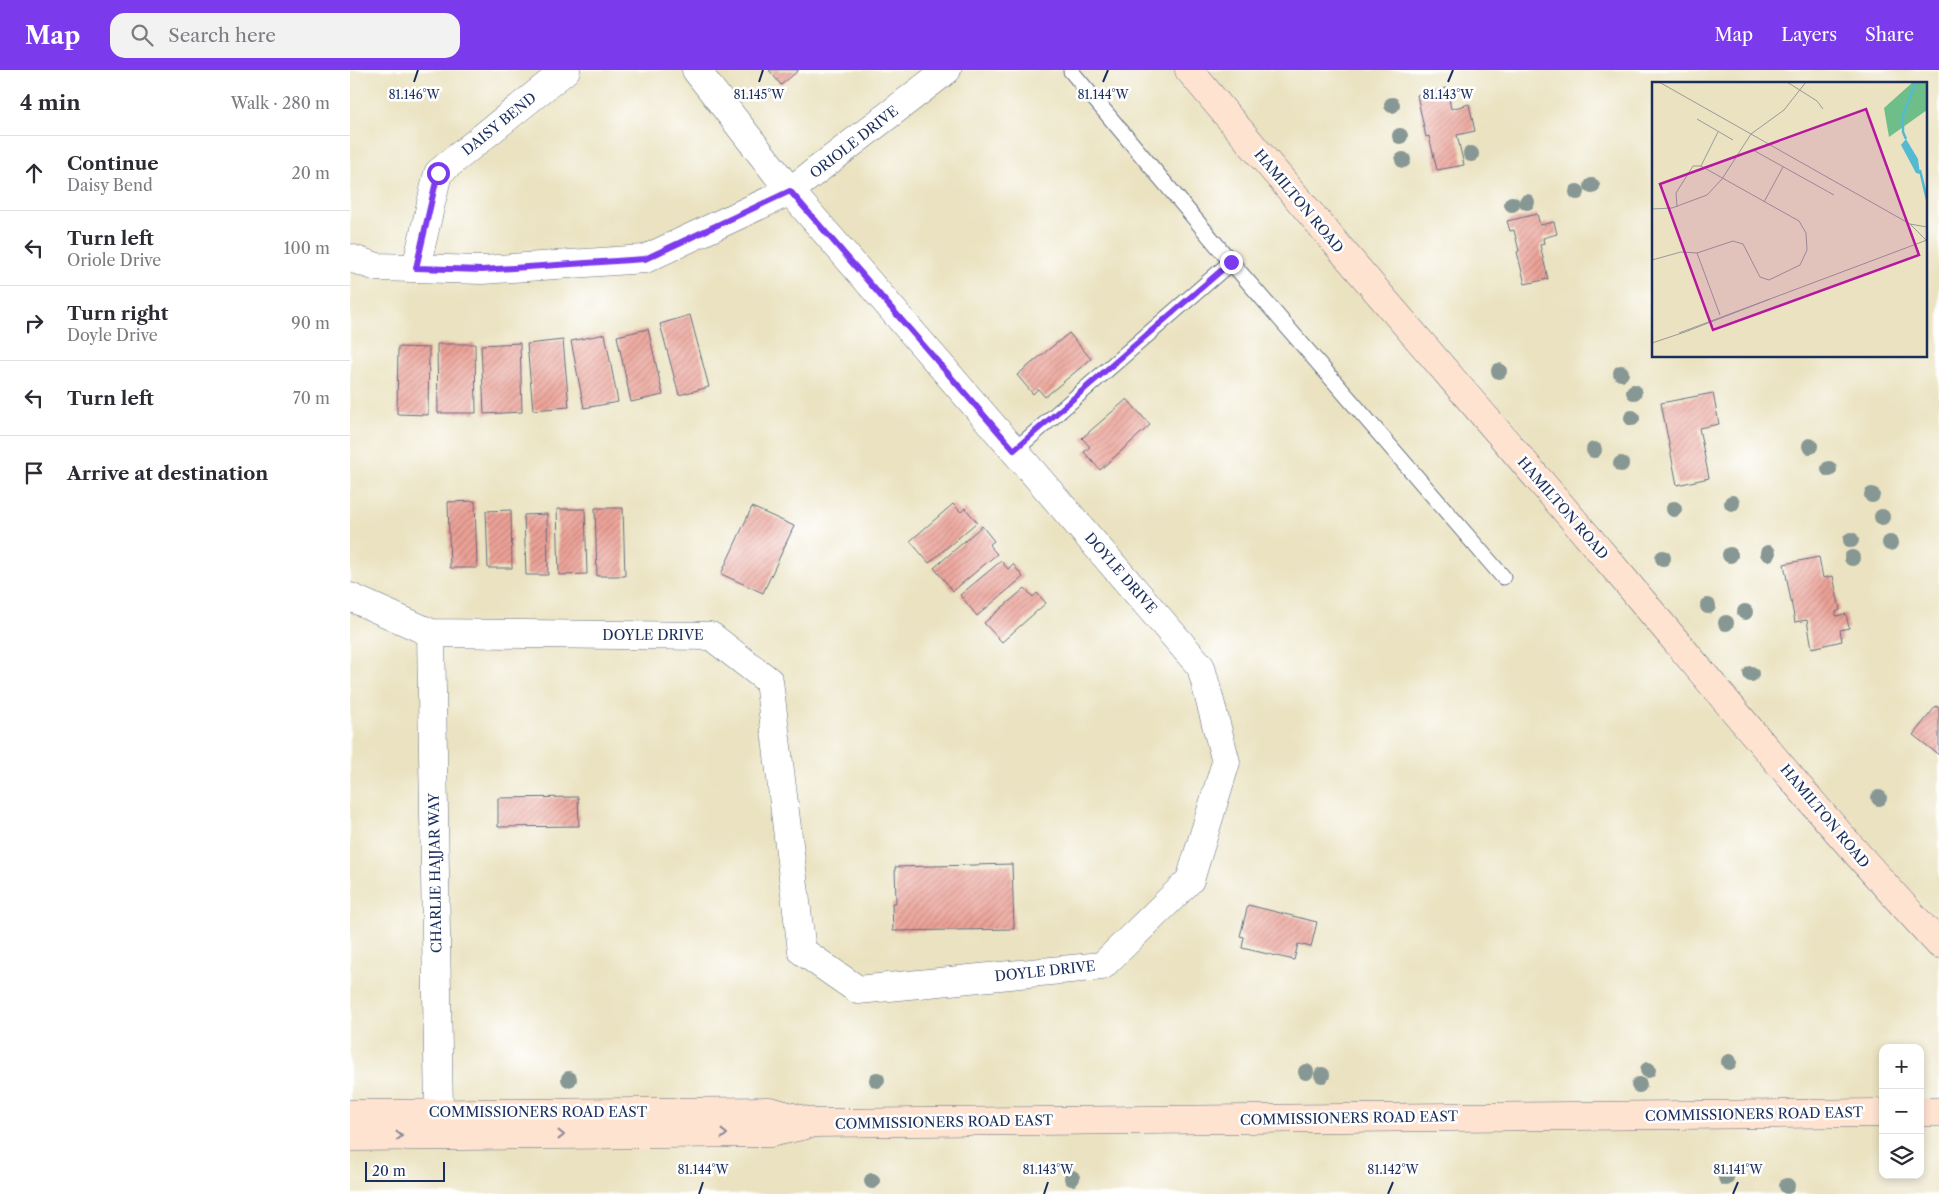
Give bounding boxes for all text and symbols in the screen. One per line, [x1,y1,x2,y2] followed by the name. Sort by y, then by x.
[110,13,460,58] search box
[25,21,80,50] text: Map
[128,21,156,49] icon: search
[168,24,276,47] text: Search here
[1715,24,1753,46] text: Map
[1781,24,1837,46] text: Layers
[1865,24,1914,46] text: Share
[1652,82,1926,358] inset map
[388,87,440,102] text: 81.146°W
[734,87,785,102] text: 81.145°W
[1077,87,1129,102] text: 81.144°W
[1422,87,1474,102] text: 81.143°W
[458,89,540,159] street label: DAISY BEND
[20,90,81,115] text: 4 min
[231,93,330,113] text: Walk · 280 m
[806,102,902,182] street label: ORIOLE DRIVE
[1250,145,1348,257] street label: HAMILTON ROAD
[67,152,159,175] text: Continue
[20,159,48,187] icon: ahead
[427,162,450,185] route start
[291,163,330,183] text: 20 m
[67,175,153,195] text: Daisy Bend
[67,227,154,250] text: Turn left
[20,234,48,262] icon: left
[284,238,330,258] text: 100 m
[67,250,161,270] text: Oriole Drive
[1220,251,1243,274] route end
[67,302,168,325] text: Turn right
[20,309,48,337] icon: right
[291,313,330,333] text: 90 m
[67,325,158,345] text: Doyle Drive
[20,384,48,412] icon: left
[67,387,154,410] text: Turn left
[293,388,330,408] text: 70 m
[1514,453,1612,563] street label: HAMILTON ROAD
[20,459,48,487] icon: arrive
[67,462,268,485] text: Arrive at destination
[1081,529,1161,617] street label: DOYLE DRIVE
[602,626,704,644] street label: DOYLE DRIVE
[1776,760,1874,872] street label: HAMILTON ROAD
[425,792,445,953] street label: CHARLIE HAJJAR WAY
[994,957,1096,985] street label: DOYLE DRIVE
[1879,1044,1924,1179] map controls
[1879,1044,1924,1089] button: +
[1879,1089,1924,1134] button: −
[429,1103,648,1121] street label: COMMISSIONERS ROAD EAST
[1645,1103,1864,1125] street label: COMMISSIONERS ROAD EAST
[1240,1107,1459,1129] street label: COMMISSIONERS ROAD EAST
[835,1111,1054,1133] street label: COMMISSIONERS ROAD EAST
[720,1129,728,1139] one-way arrow
[558,1130,565,1140] one-way arrow
[395,1131,403,1141] one-way arrow
[1879,1134,1924,1179] button: layers
[365,1159,445,1182] scale bar
[372,1162,406,1180] text: 20 m
[677,1162,729,1177] text: 81.144°W
[1022,1162,1074,1177] text: 81.143°W
[1367,1162,1420,1177] text: 81.142°W
[1713,1162,1764,1177] text: 81.141°W

